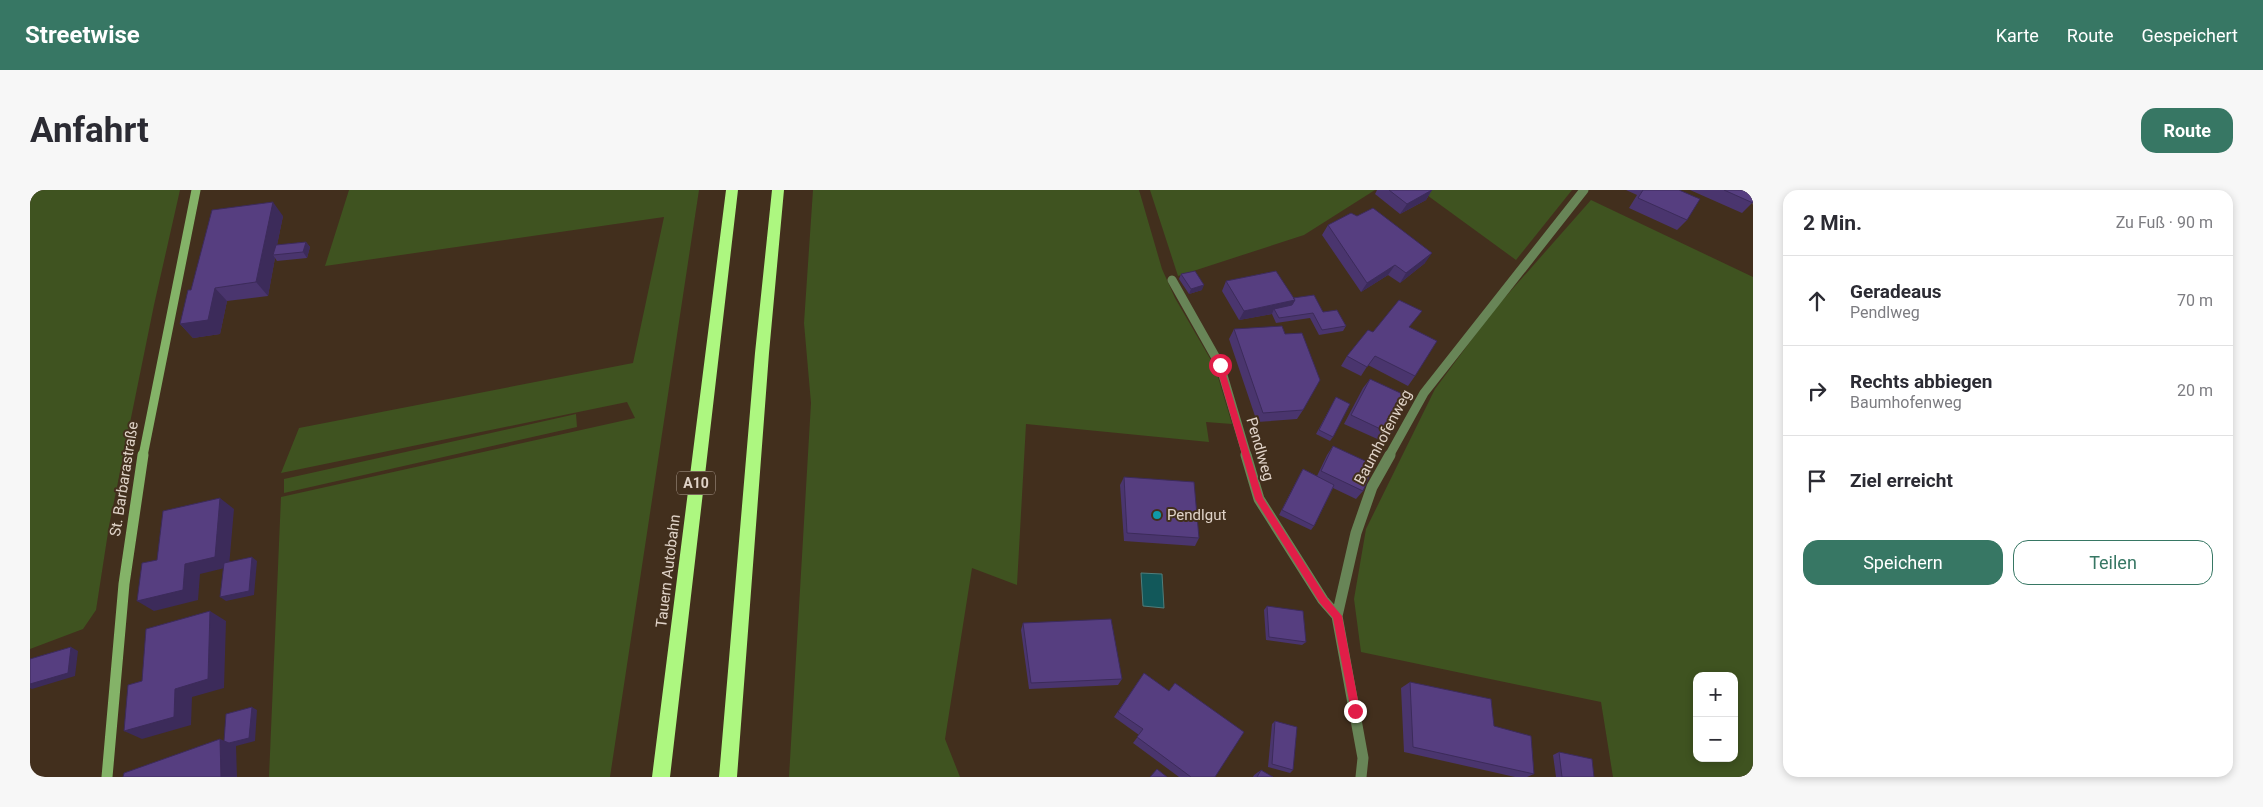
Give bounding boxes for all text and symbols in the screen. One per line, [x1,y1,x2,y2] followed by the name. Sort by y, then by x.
[25,21,140,49] text: Streetwise
[1996,25,2039,46] text: Karte
[2067,25,2114,46] text: Route
[2142,25,2238,46] text: Gespeichert
[2141,108,2233,153] button: Route
[30,110,149,151] text: Anfahrt
[1803,211,1862,235] text: 2 Min.
[2116,213,2213,232] text: Zu Fuß · 90 m
[1850,280,1942,303] text: Geradeaus
[1803,287,1831,315] icon: ahead
[2177,291,2213,310] text: 70 m
[1850,303,1920,322] text: Pendlweg
[1209,354,1232,377] route start
[1850,370,1992,393] text: Rechts abbiegen
[1803,377,1831,405] icon: right
[2177,381,2213,400] text: 20 m
[1350,387,1416,487] street label: Baumhofenweg
[1850,393,1962,412] text: Baumhofenweg
[1242,415,1278,483] street label: Pendlweg
[106,420,142,538] street label: St. Barbarastraße
[1803,467,1831,495] icon: arrive
[1850,469,1953,492] text: Ziel erreicht
[677,472,715,494] road number: A10
[1167,506,1226,524] place label: Pendlgut
[1151,509,1163,521] marker: Pendlgut
[652,513,684,629] street label: Tauern Autobahn
[1803,540,2003,585] button: Speichern
[2013,540,2213,585] button: Teilen
[1693,672,1738,762] map controls
[1693,672,1738,717] button: +
[1344,700,1367,723] route end
[1693,717,1738,762] button: −

